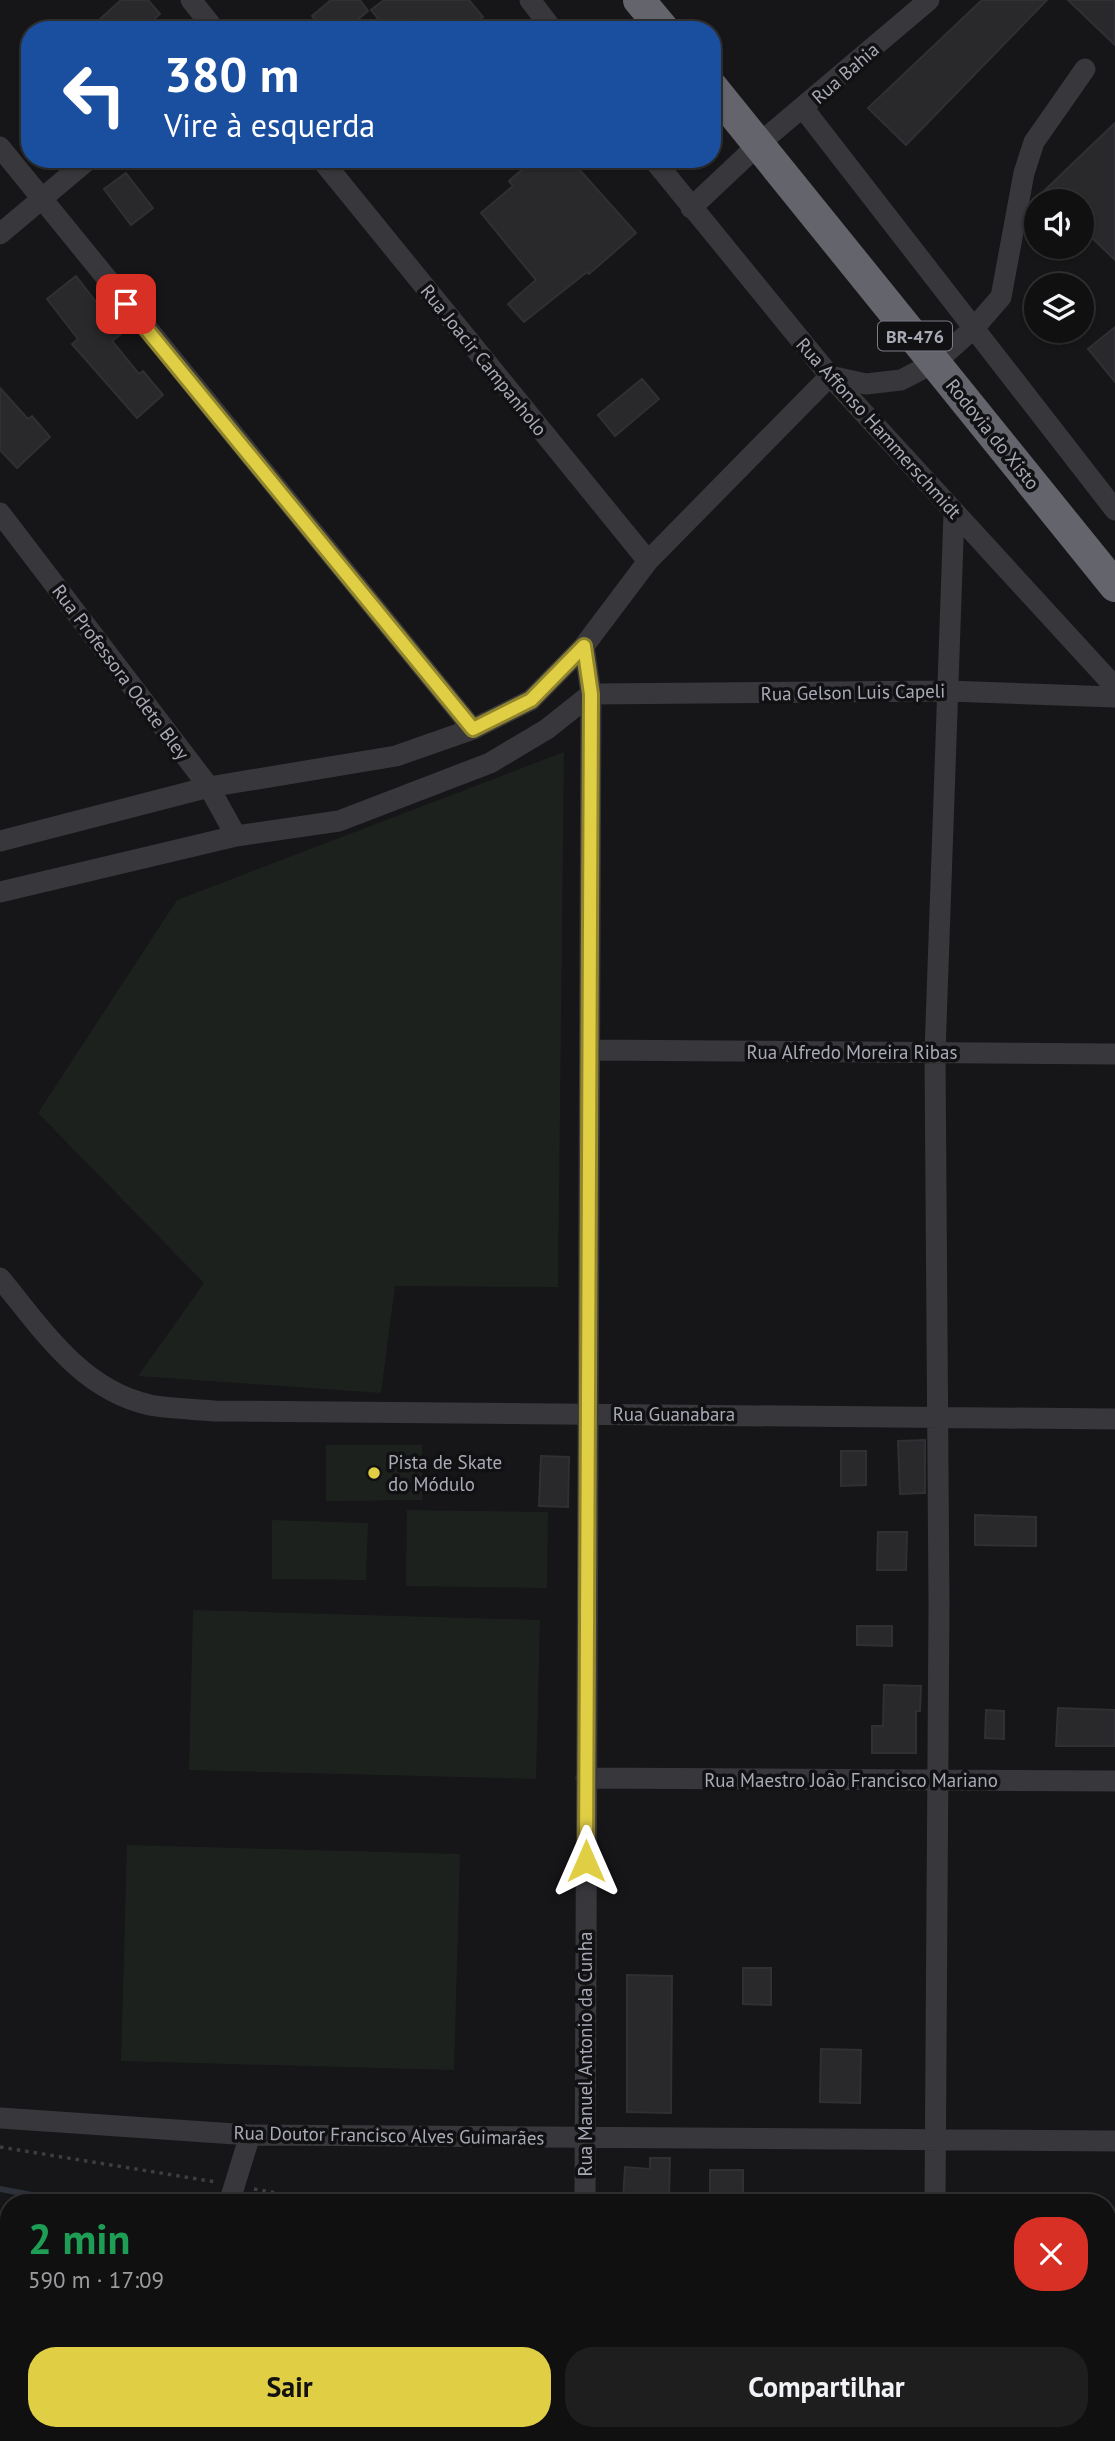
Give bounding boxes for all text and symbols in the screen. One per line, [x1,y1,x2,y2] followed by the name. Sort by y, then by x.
[806,37,884,109] street label: Rua Bahia
[164,42,299,106] text: 380 m
[49,49,140,140] icon: left
[164,104,375,146] text: Vire à esquerda
[1024,189,1094,343] map controls
[1024,189,1094,259] button: sound
[1024,273,1094,343] button: layers
[96,274,156,334] pin
[416,279,552,441] street label: Rua Joacir Campanholo
[107,285,145,323] icon: arrive
[878,322,952,350] road number: BR-476
[791,332,967,524] street label: Rua Affonso Hammerschmidt
[941,374,1045,494] street label: Rodovia do Xisto
[47,580,195,765] street label: Rua Professora Odete Bley
[760,678,946,706] street label: Rua Gelson Luis Capeli
[746,1040,958,1064] street label: Rua Alfredo Moreira Ribas
[613,1402,735,1426] street label: Rua Guanabara
[388,1450,502,1496] place label: Pista de Skate do Módulo
[366,1465,382,1481] marker: Pista de Skate do Módulo
[704,1768,998,1792] street label: Rua Maestro João Francisco Mariano
[549,1824,623,1898] position arrow
[573,1932,597,2176] street label: Rua Manuel Antonio da Cunha
[233,2120,545,2150] street label: Rua Doutor Francisco Alves Guimarães
[28,2211,130,2266] text: 2 min
[1014,2217,1088,2291] button: close
[28,2265,164,2294] text: 590 m · 17:09
[28,2347,551,2427] button: Sair
[565,2347,1088,2427] button: Compartilhar

